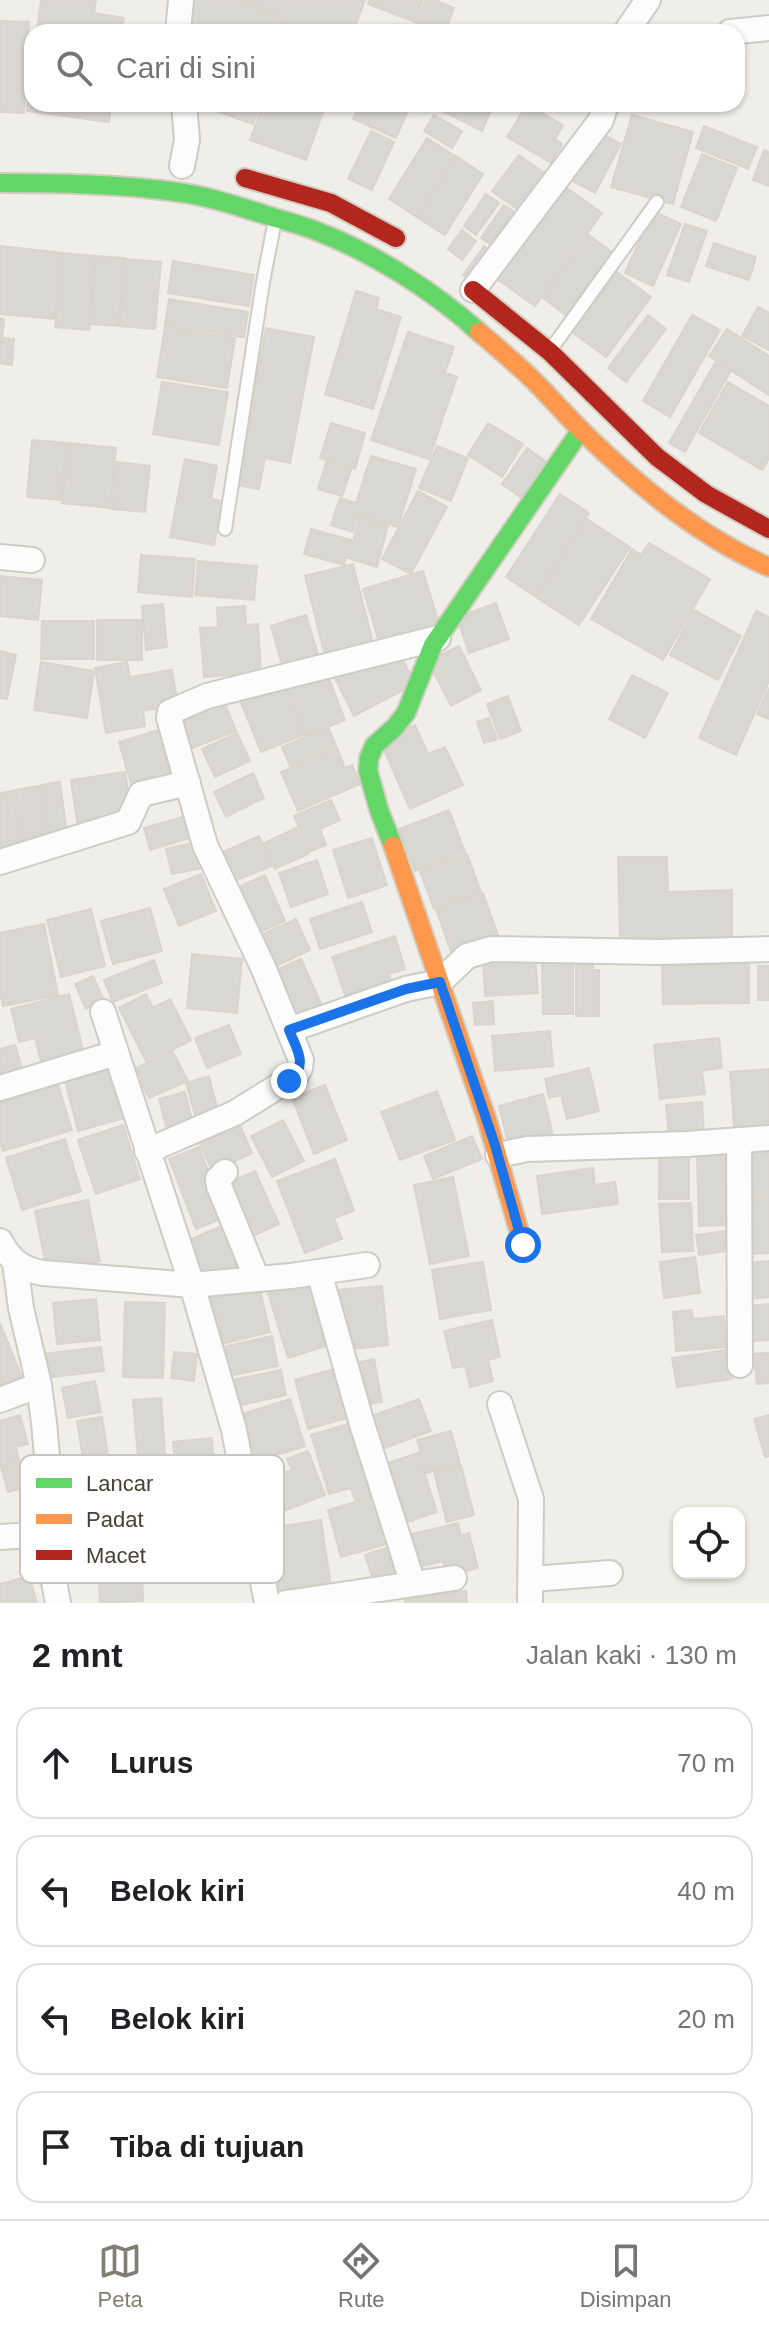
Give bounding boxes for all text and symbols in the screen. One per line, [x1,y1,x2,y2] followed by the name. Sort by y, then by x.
[24,24,745,112] search box
[52,46,96,90] icon: search
[116,51,256,84] text: Cari di sini
[271,1063,307,1099] route end
[505,1227,541,1263] route start
[20,1455,284,1583] legend
[86,1471,153,1496] text: Lancar
[86,1507,144,1532] text: Padat
[673,1507,745,1579] map controls
[673,1507,745,1579] button: locate
[86,1543,146,1568] text: Macet
[32,1636,123,1674] text: 2 mnt
[526,1640,737,1670] text: Jalan kaki · 130 m
[34,1741,78,1785] icon: ahead
[110,1746,193,1779] text: Lurus
[677,1748,735,1778] text: 70 m
[34,1869,78,1913] icon: left
[110,1874,245,1907] text: Belok kiri
[677,1876,735,1906] text: 40 m
[34,1997,78,2041] icon: left
[110,2002,245,2035] text: Belok kiri
[677,2004,735,2034] text: 20 m
[34,2125,78,2169] icon: arrive
[110,2130,304,2163] text: Tiba di tujuan
[98,2239,143,2313] tab: Peta
[338,2239,385,2313] tab: Rute
[580,2239,671,2313] tab: Disimpan

